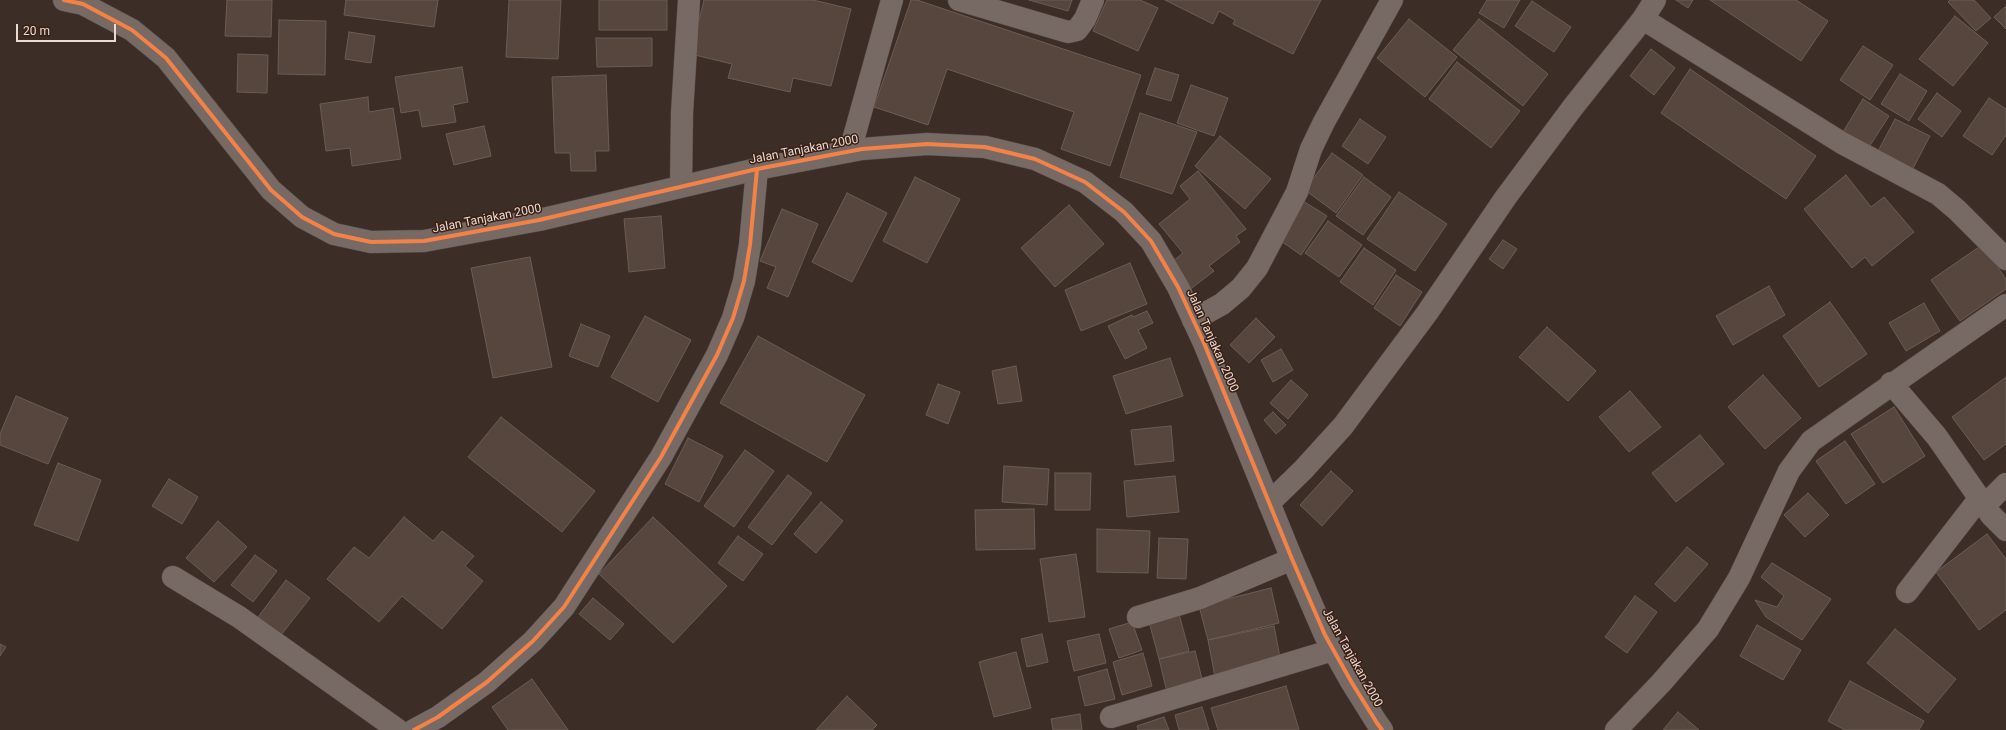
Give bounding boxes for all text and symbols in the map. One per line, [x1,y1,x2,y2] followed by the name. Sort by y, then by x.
[18,16,118,42] scale bar
[23,24,50,38] text: 20 m
[748,132,860,168] street label: Jalan Tanjakan 2000
[431,201,543,237] street label: Jalan Tanjakan 2000
[1183,288,1241,394] street label: Jalan Tanjakan 2000
[1319,606,1385,710] street label: Jalan Tanjakan 2000

